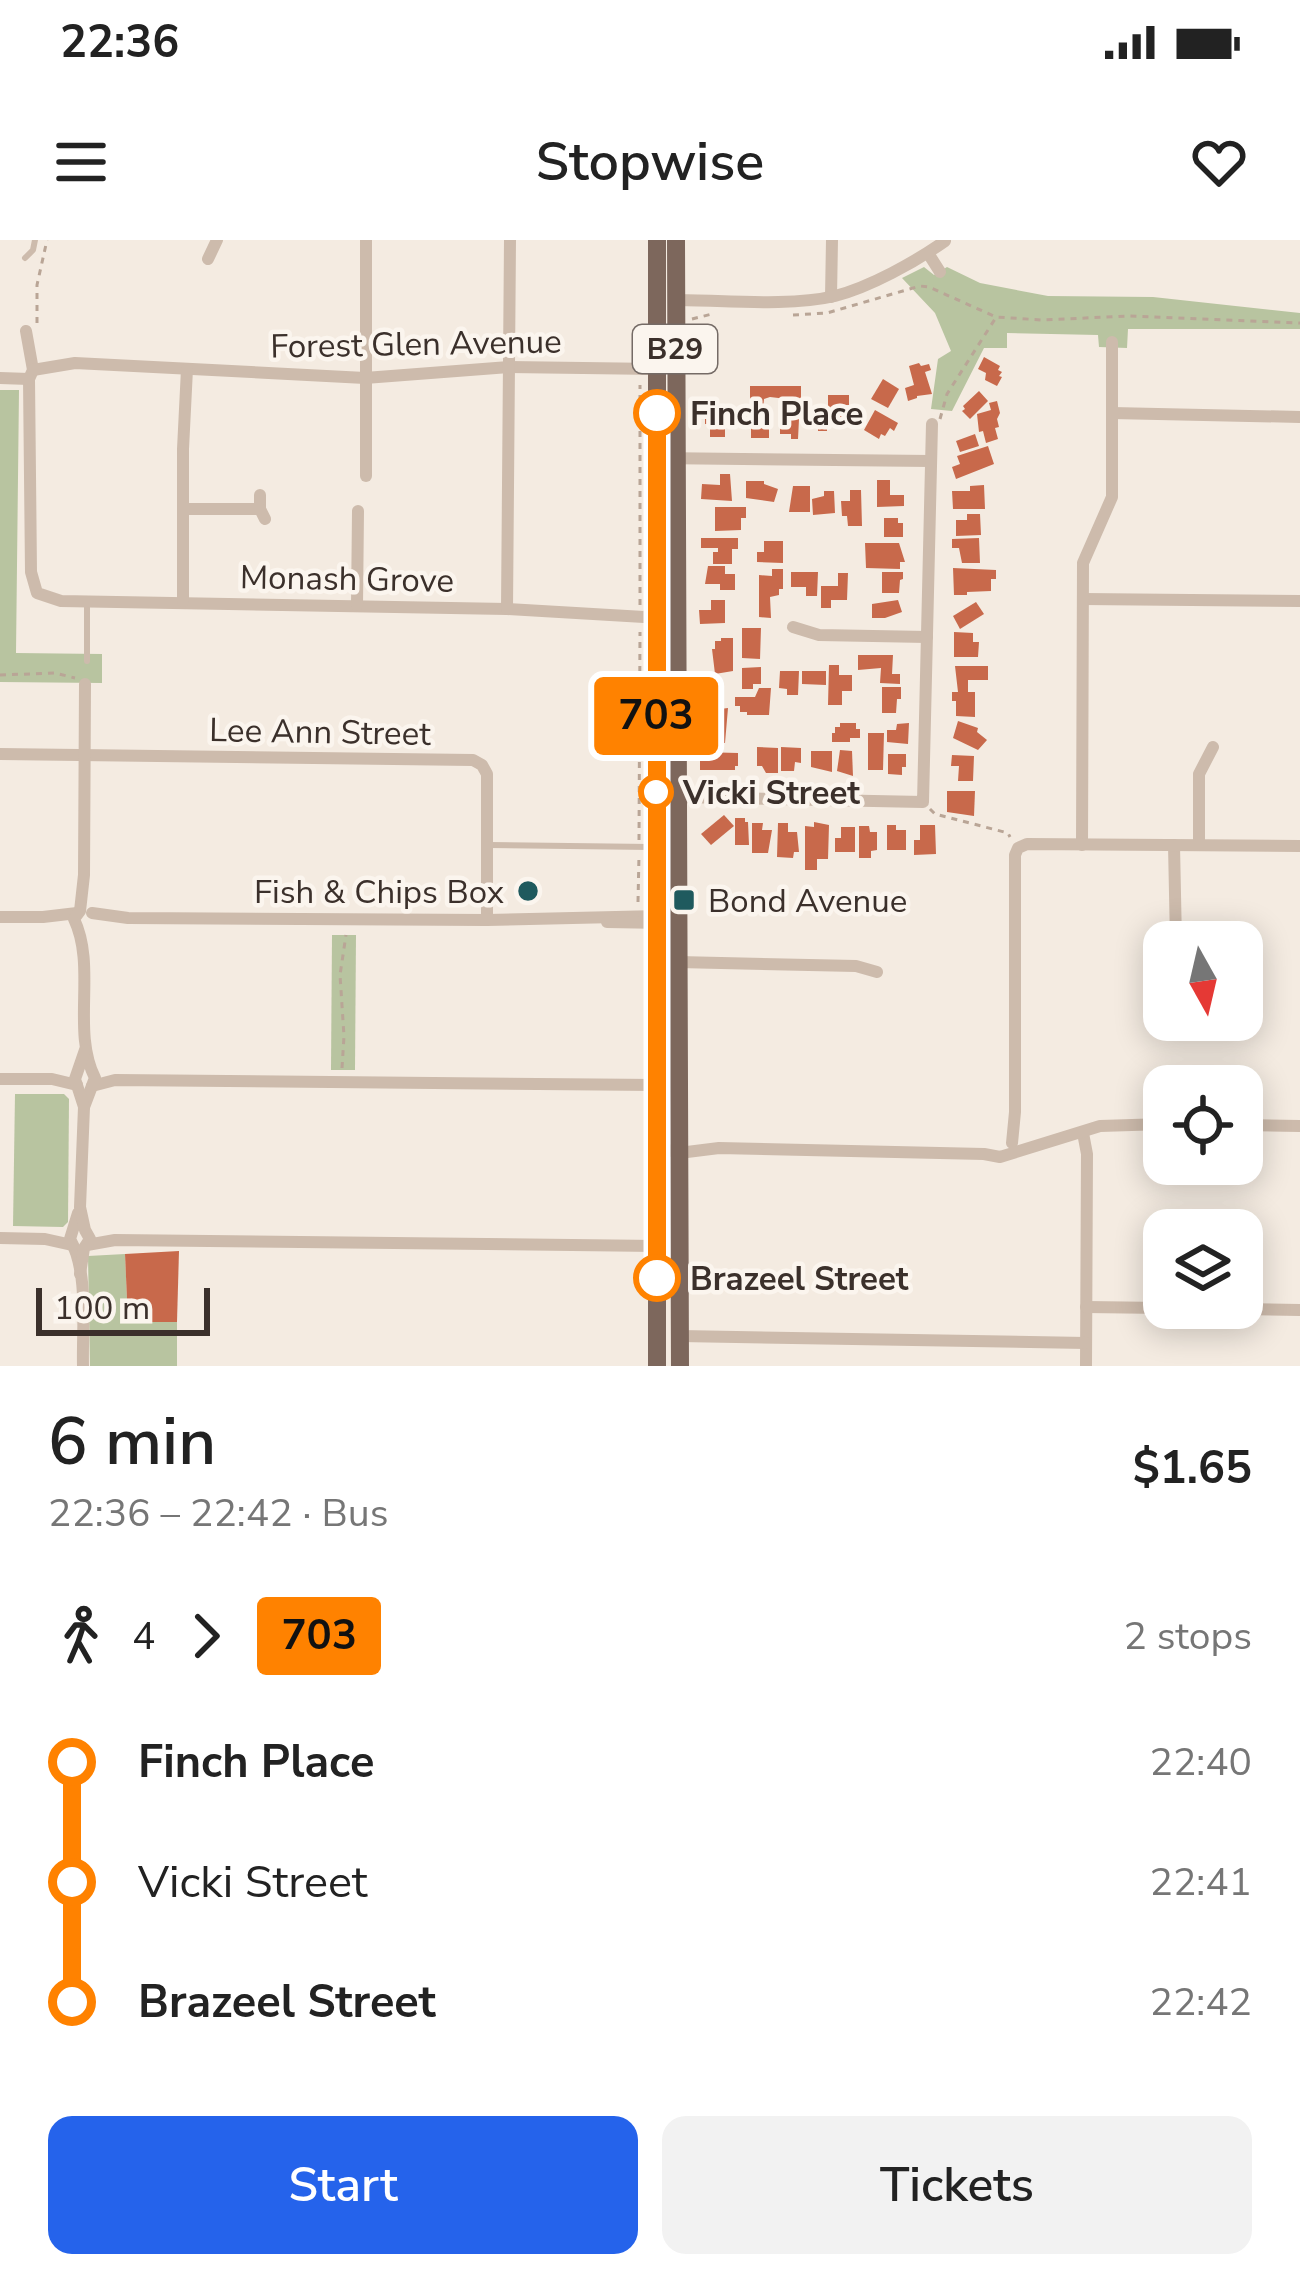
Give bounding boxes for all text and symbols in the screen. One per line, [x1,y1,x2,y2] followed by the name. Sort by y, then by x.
[60,12,179,73] text: 22:36
[536,125,764,199] text: Stopwise
[48,129,114,195] icon: menu
[1186,129,1252,195] icon: heart
[270,319,562,370] street label: Forest Glen Avenue
[633,325,717,373] road number: B29
[635,391,679,435] marker: Finch Place
[690,392,863,437] place label: Finch Place
[240,555,454,604] street label: Monash Grove
[587,677,725,755] line badge: 703
[618,687,694,744] text: 703
[209,708,431,757] street label: Lee Ann Street
[682,771,860,816] place label: Vicki Street
[640,776,672,808] marker: Vicki Street
[254,870,504,915] place label: Fish & Chips Box
[515,878,541,904] marker: Fish & Chips Box
[708,879,907,924] place label: Bond Avenue
[671,887,697,913] marker: Bond Avenue
[1143,921,1263,1041] north arrow
[1143,921,1263,1329] map controls
[1143,1065,1263,1185] button: locate
[1143,1209,1263,1329] button: layers
[635,1256,679,1300] marker: Brazeel Street
[690,1257,909,1302] place label: Brazeel Street
[36,1282,210,1335] scale bar
[54,1286,150,1331] text: 100 m
[48,1397,216,1487] text: 6 min
[1133,1438,1252,1499] text: $1.65
[48,1487,388,1540] text: 22:36 – 22:42 · Bus
[48,1603,114,1669] icon: walk
[173,1603,239,1669] icon: forward
[281,1607,357,1664] text: 703
[132,1610,155,1663] text: 4
[1123,1610,1252,1663] text: 2 stops
[138,1732,374,1793] text: Finch Place
[1150,1736,1252,1789] text: 22:40
[138,1852,368,1913] text: Vicki Street
[1150,1856,1252,1909] text: 22:41
[138,1972,436,2033] text: Brazeel Street
[1150,1976,1252,2029] text: 22:42
[48,2116,638,2254] button: Start
[662,2116,1252,2254] button: Tickets

